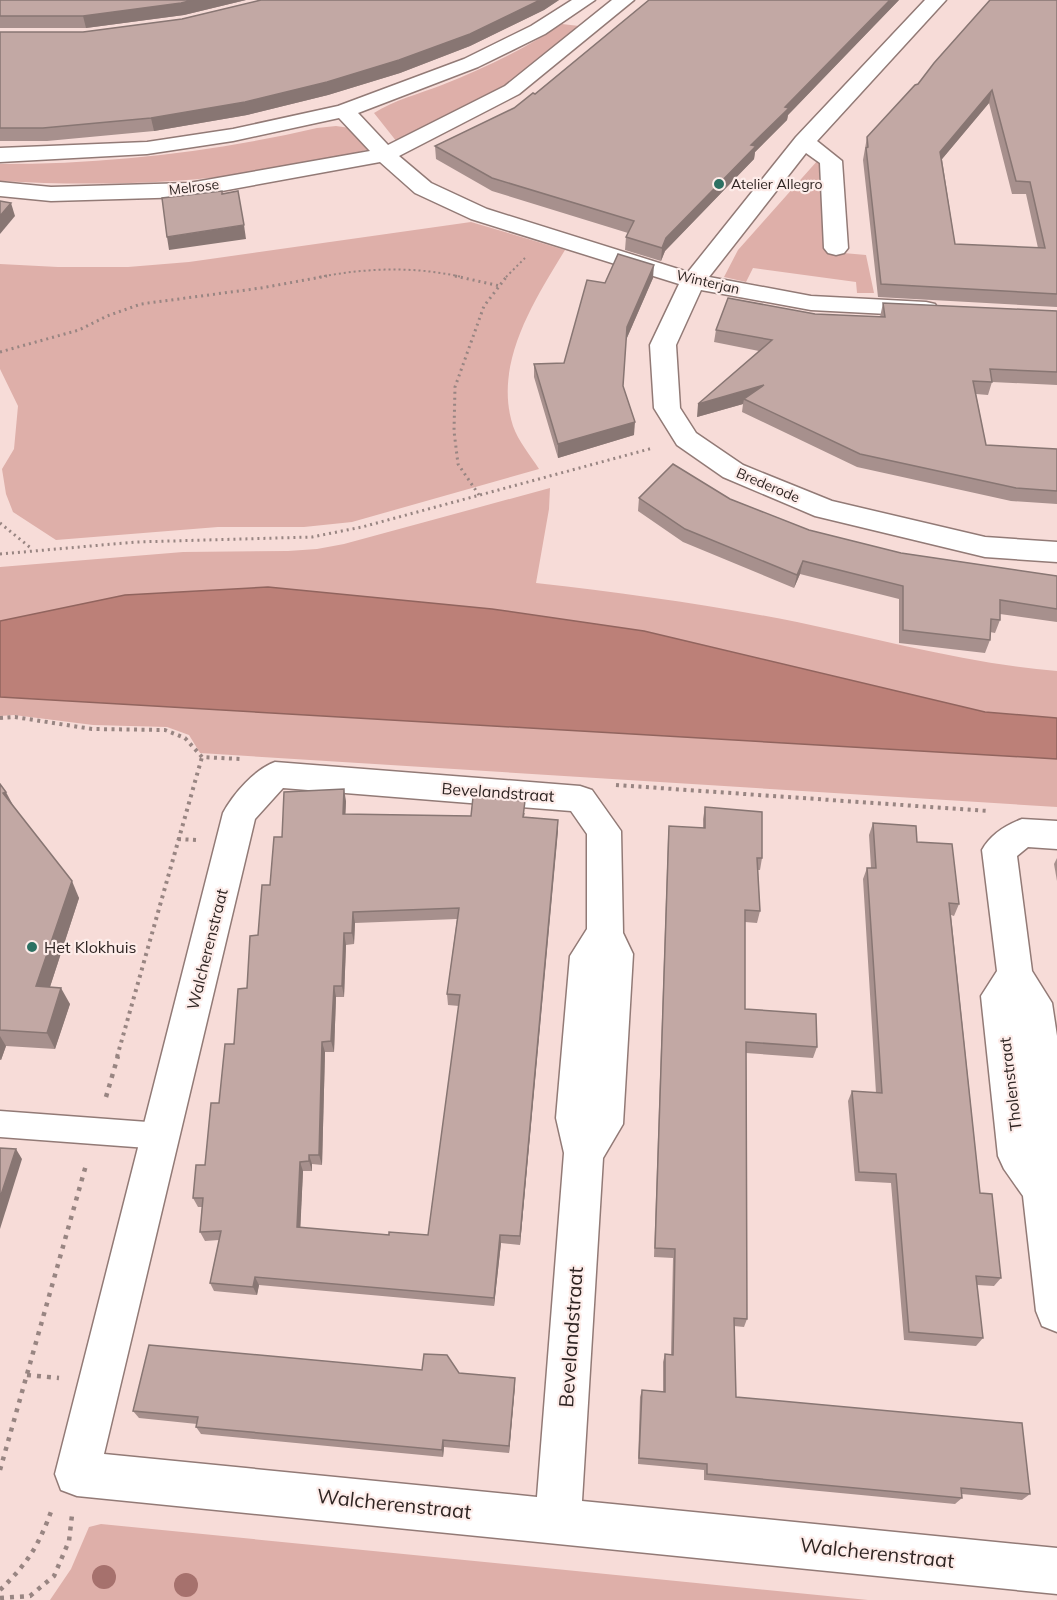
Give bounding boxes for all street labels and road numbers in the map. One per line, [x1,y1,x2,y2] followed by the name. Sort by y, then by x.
[168,175,220,199] street label: Melrose
[675,266,741,298] street label: Winterjan
[734,464,802,506] street label: Brederode
[441,778,555,806] street label: Bevelandstraat
[182,886,232,1012] street label: Walcherenstraat
[994,1036,1026,1132] street label: Tholenstraat
[553,1266,588,1408] street label: Bevelandstraat
[316,1483,472,1524] street label: Walcherenstraat
[799,1532,955,1573] street label: Walcherenstraat

